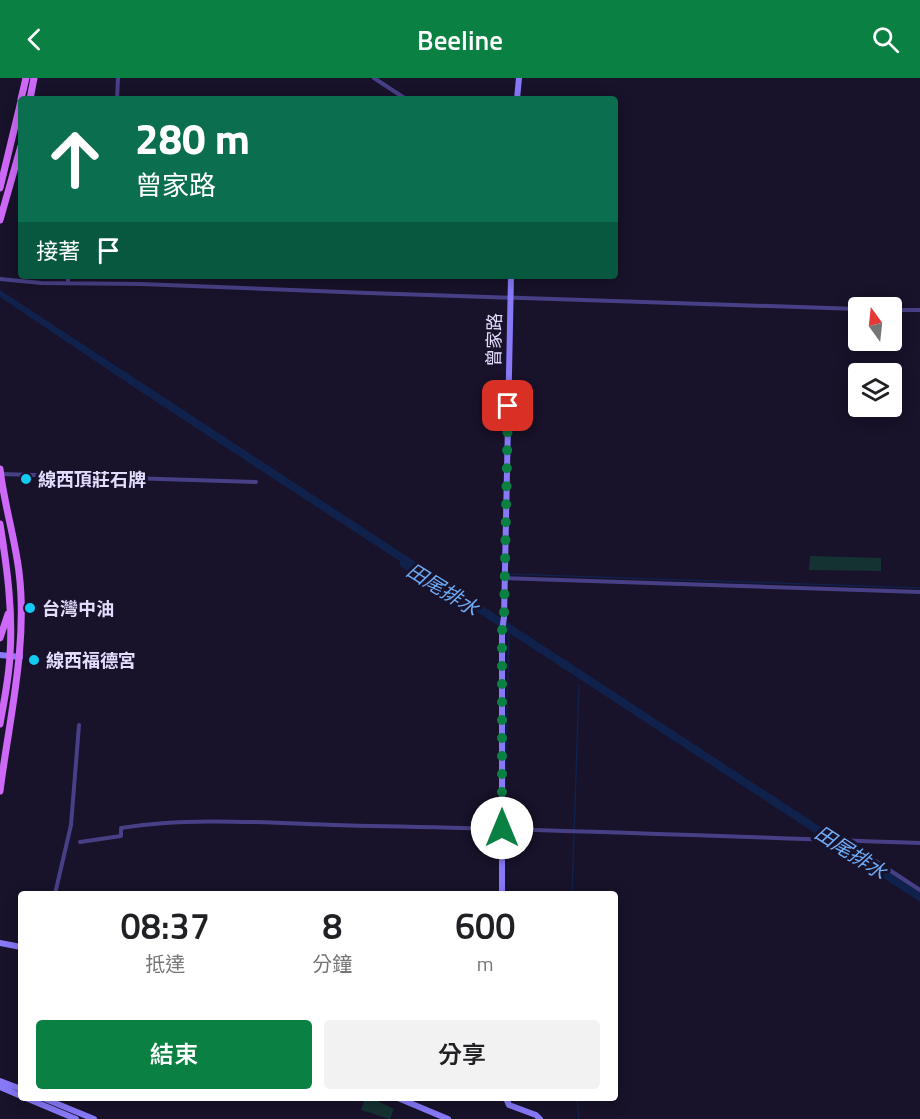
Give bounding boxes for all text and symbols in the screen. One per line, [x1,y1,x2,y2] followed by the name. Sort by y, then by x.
[417,19,503,60] text: Beeline
[18,23,51,56] icon: back
[869,23,902,56] icon: search
[135,106,250,170] text: 280 m
[36,120,114,198] icon: ahead
[135,164,216,205] text: 曾家路
[36,234,80,268] text: 接著
[92,234,125,267] icon: arrive
[848,297,902,351] north arrow
[848,297,902,417] map controls
[480,313,508,367] street label: 曾家路
[848,363,902,417] button: layers
[482,380,533,431] pin
[491,389,524,422] icon: arrive
[38,466,146,493] place label: 線西頂莊石牌
[19,472,33,486] marker: 線西頂莊石牌
[401,555,486,624] water label: 田尾排水
[42,595,114,622] place label: 台灣中油
[23,601,37,615] marker: 台灣中油
[46,647,136,674] place label: 線西福德宮
[27,653,41,667] marker: 線西福德宮
[470,796,534,860] position arrow
[809,817,894,887] water label: 田尾排水
[121,898,210,953] text: 08:37
[322,898,342,953] text: 8
[455,898,515,953] text: 600
[145,948,185,979] text: 抵達
[312,948,352,979] text: 分鐘
[477,948,494,979] text: m
[36,1020,312,1089] button: 結束
[324,1020,600,1089] button: 分享

